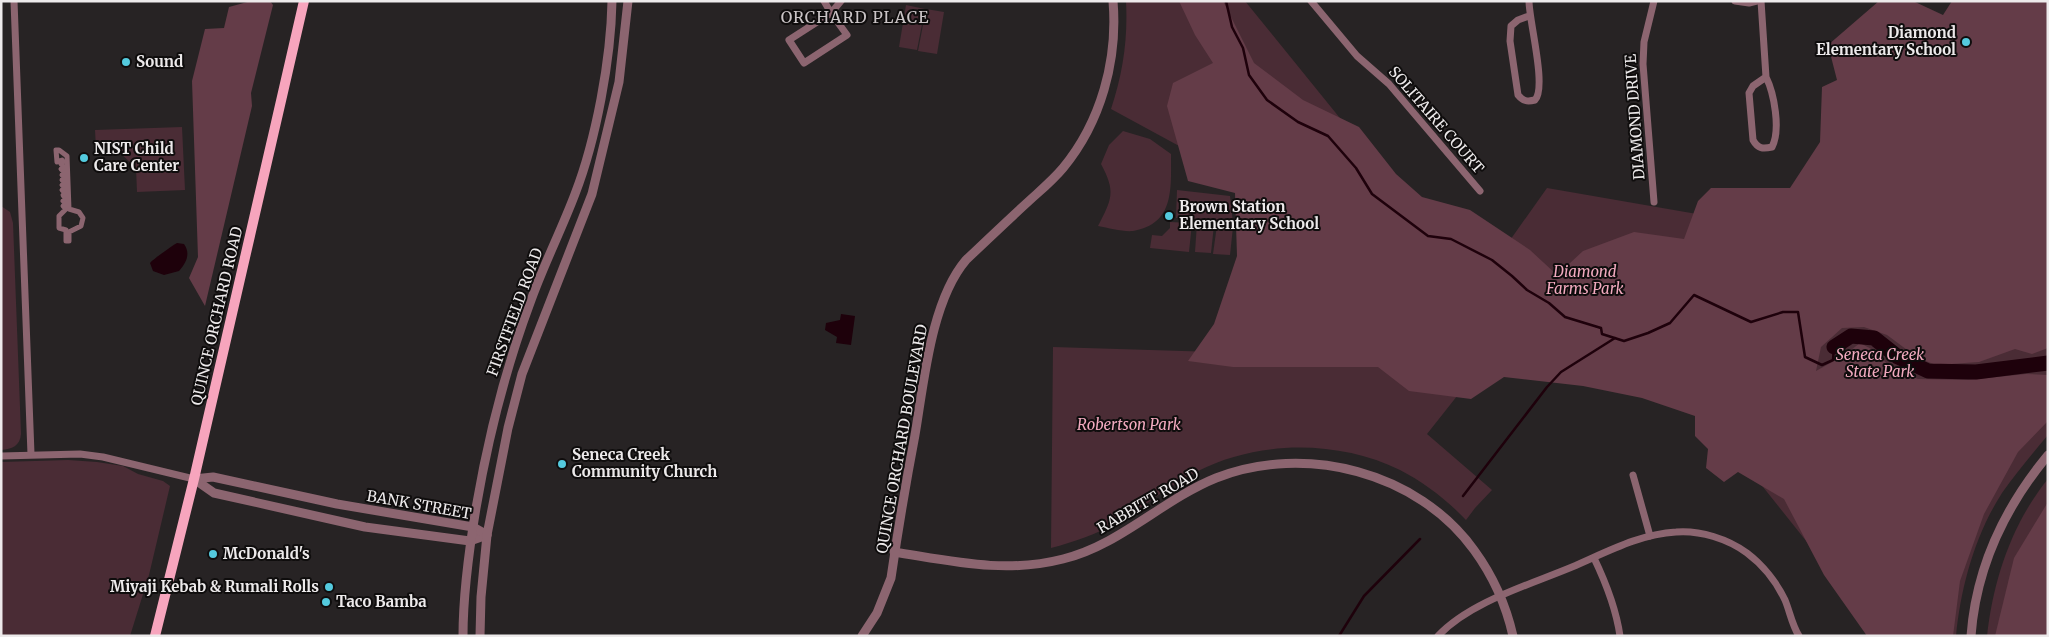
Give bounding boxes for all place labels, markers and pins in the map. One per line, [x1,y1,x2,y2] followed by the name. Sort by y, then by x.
[1816,23,1956,59] place label: Diamond Elementary School
[1960,36,1972,48] marker: Diamond Elementary School
[136,52,183,71] place label: Sound
[120,56,132,68] marker: Sound
[94,139,179,175] place label: NIST Child Care Center
[78,152,90,164] marker: NIST Child Care Center
[1179,197,1319,233] place label: Brown Station Elementary School
[1163,210,1175,222] marker: Brown Station Elementary School
[572,445,717,481] place label: Seneca Creek Community Church
[556,458,568,470] marker: Seneca Creek Community Church
[223,544,310,563] place label: McDonald's
[207,548,219,560] marker: McDonald's
[110,577,319,596] place label: Miyaji Kebab & Rumali Rolls
[323,581,335,593] marker: Miyaji Kebab & Rumali Rolls
[336,592,427,611] place label: Taco Bamba
[320,596,332,608] marker: Taco Bamba

